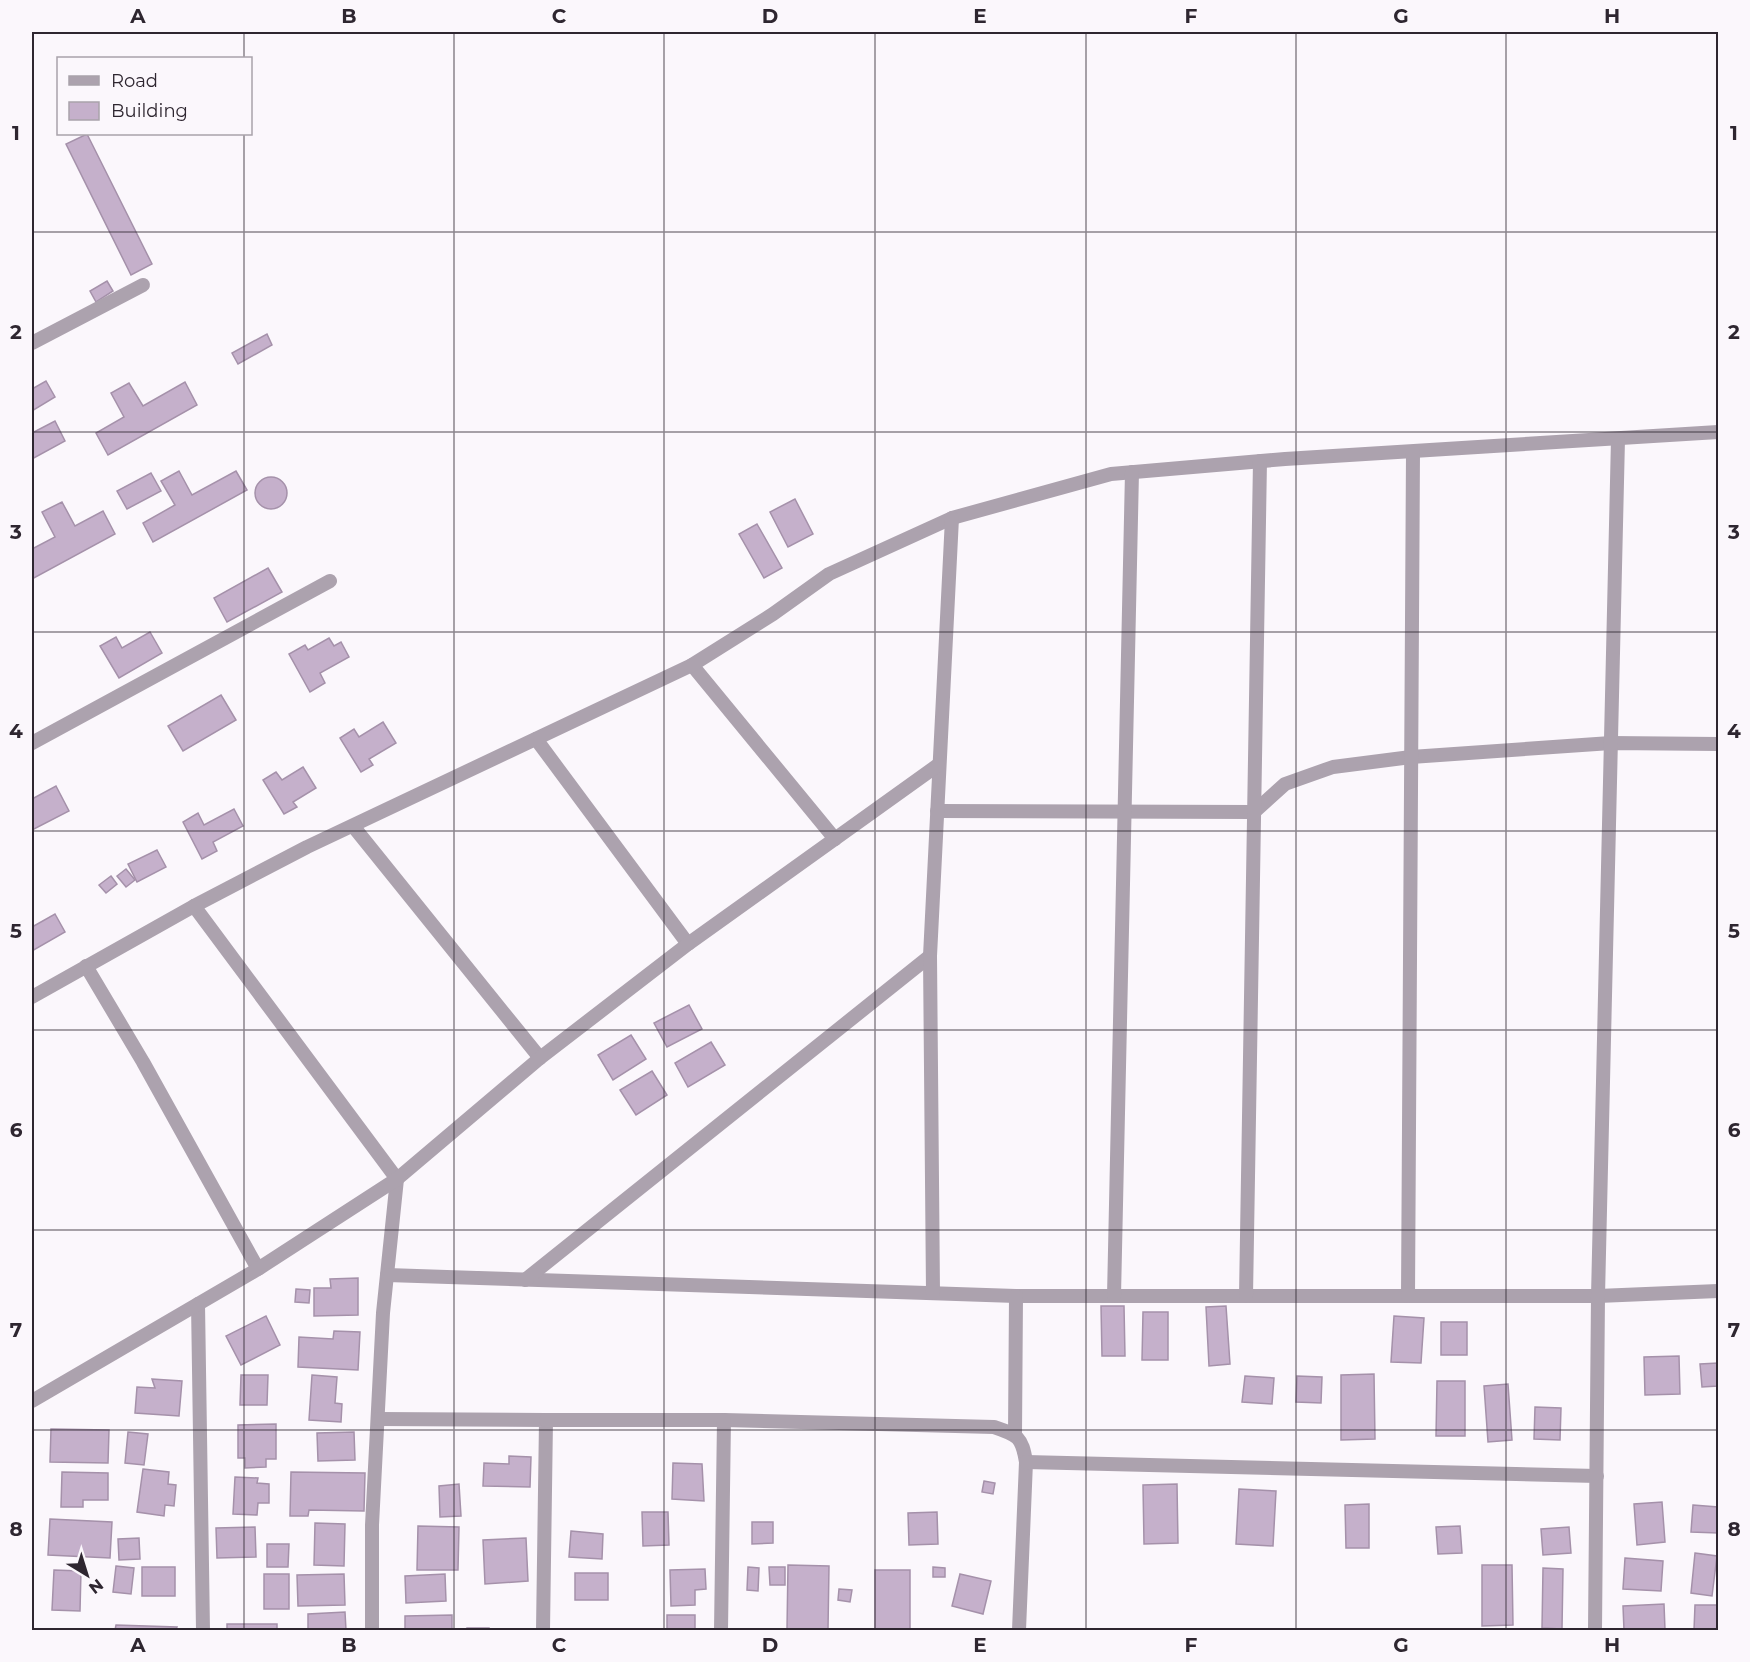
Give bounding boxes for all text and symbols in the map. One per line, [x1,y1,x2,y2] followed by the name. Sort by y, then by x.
[129,4,146,28] text: A
[341,4,357,28] text: B
[552,4,567,28] text: C
[762,4,778,28] text: D
[973,4,987,28] text: E
[1185,4,1198,28] text: F
[1393,4,1409,28] text: G
[1604,4,1620,28] text: H
[57,57,252,135] legend
[111,70,158,92] text: Road
[111,100,188,122] text: Building
[12,121,20,145] text: 1
[1730,121,1738,145] text: 1
[10,320,22,344] text: 2
[1728,320,1740,344] text: 2
[9,520,22,544] text: 3
[1727,520,1740,544] text: 3
[9,719,23,743] text: 4
[1727,719,1741,743] text: 4
[10,919,22,943] text: 5
[1728,919,1740,943] text: 5
[10,1118,23,1142] text: 6
[1728,1118,1741,1142] text: 6
[10,1318,22,1342] text: 7
[1728,1318,1740,1342] text: 7
[9,1517,23,1541] text: 8
[1727,1517,1741,1541] text: 8
[57,1545,117,1605] north arrow
[85,1575,107,1598] text: N
[129,1633,146,1657] text: A
[341,1633,357,1657] text: B
[552,1633,567,1657] text: C
[762,1633,778,1657] text: D
[973,1633,987,1657] text: E
[1185,1633,1198,1657] text: F
[1393,1633,1409,1657] text: G
[1604,1633,1620,1657] text: H

